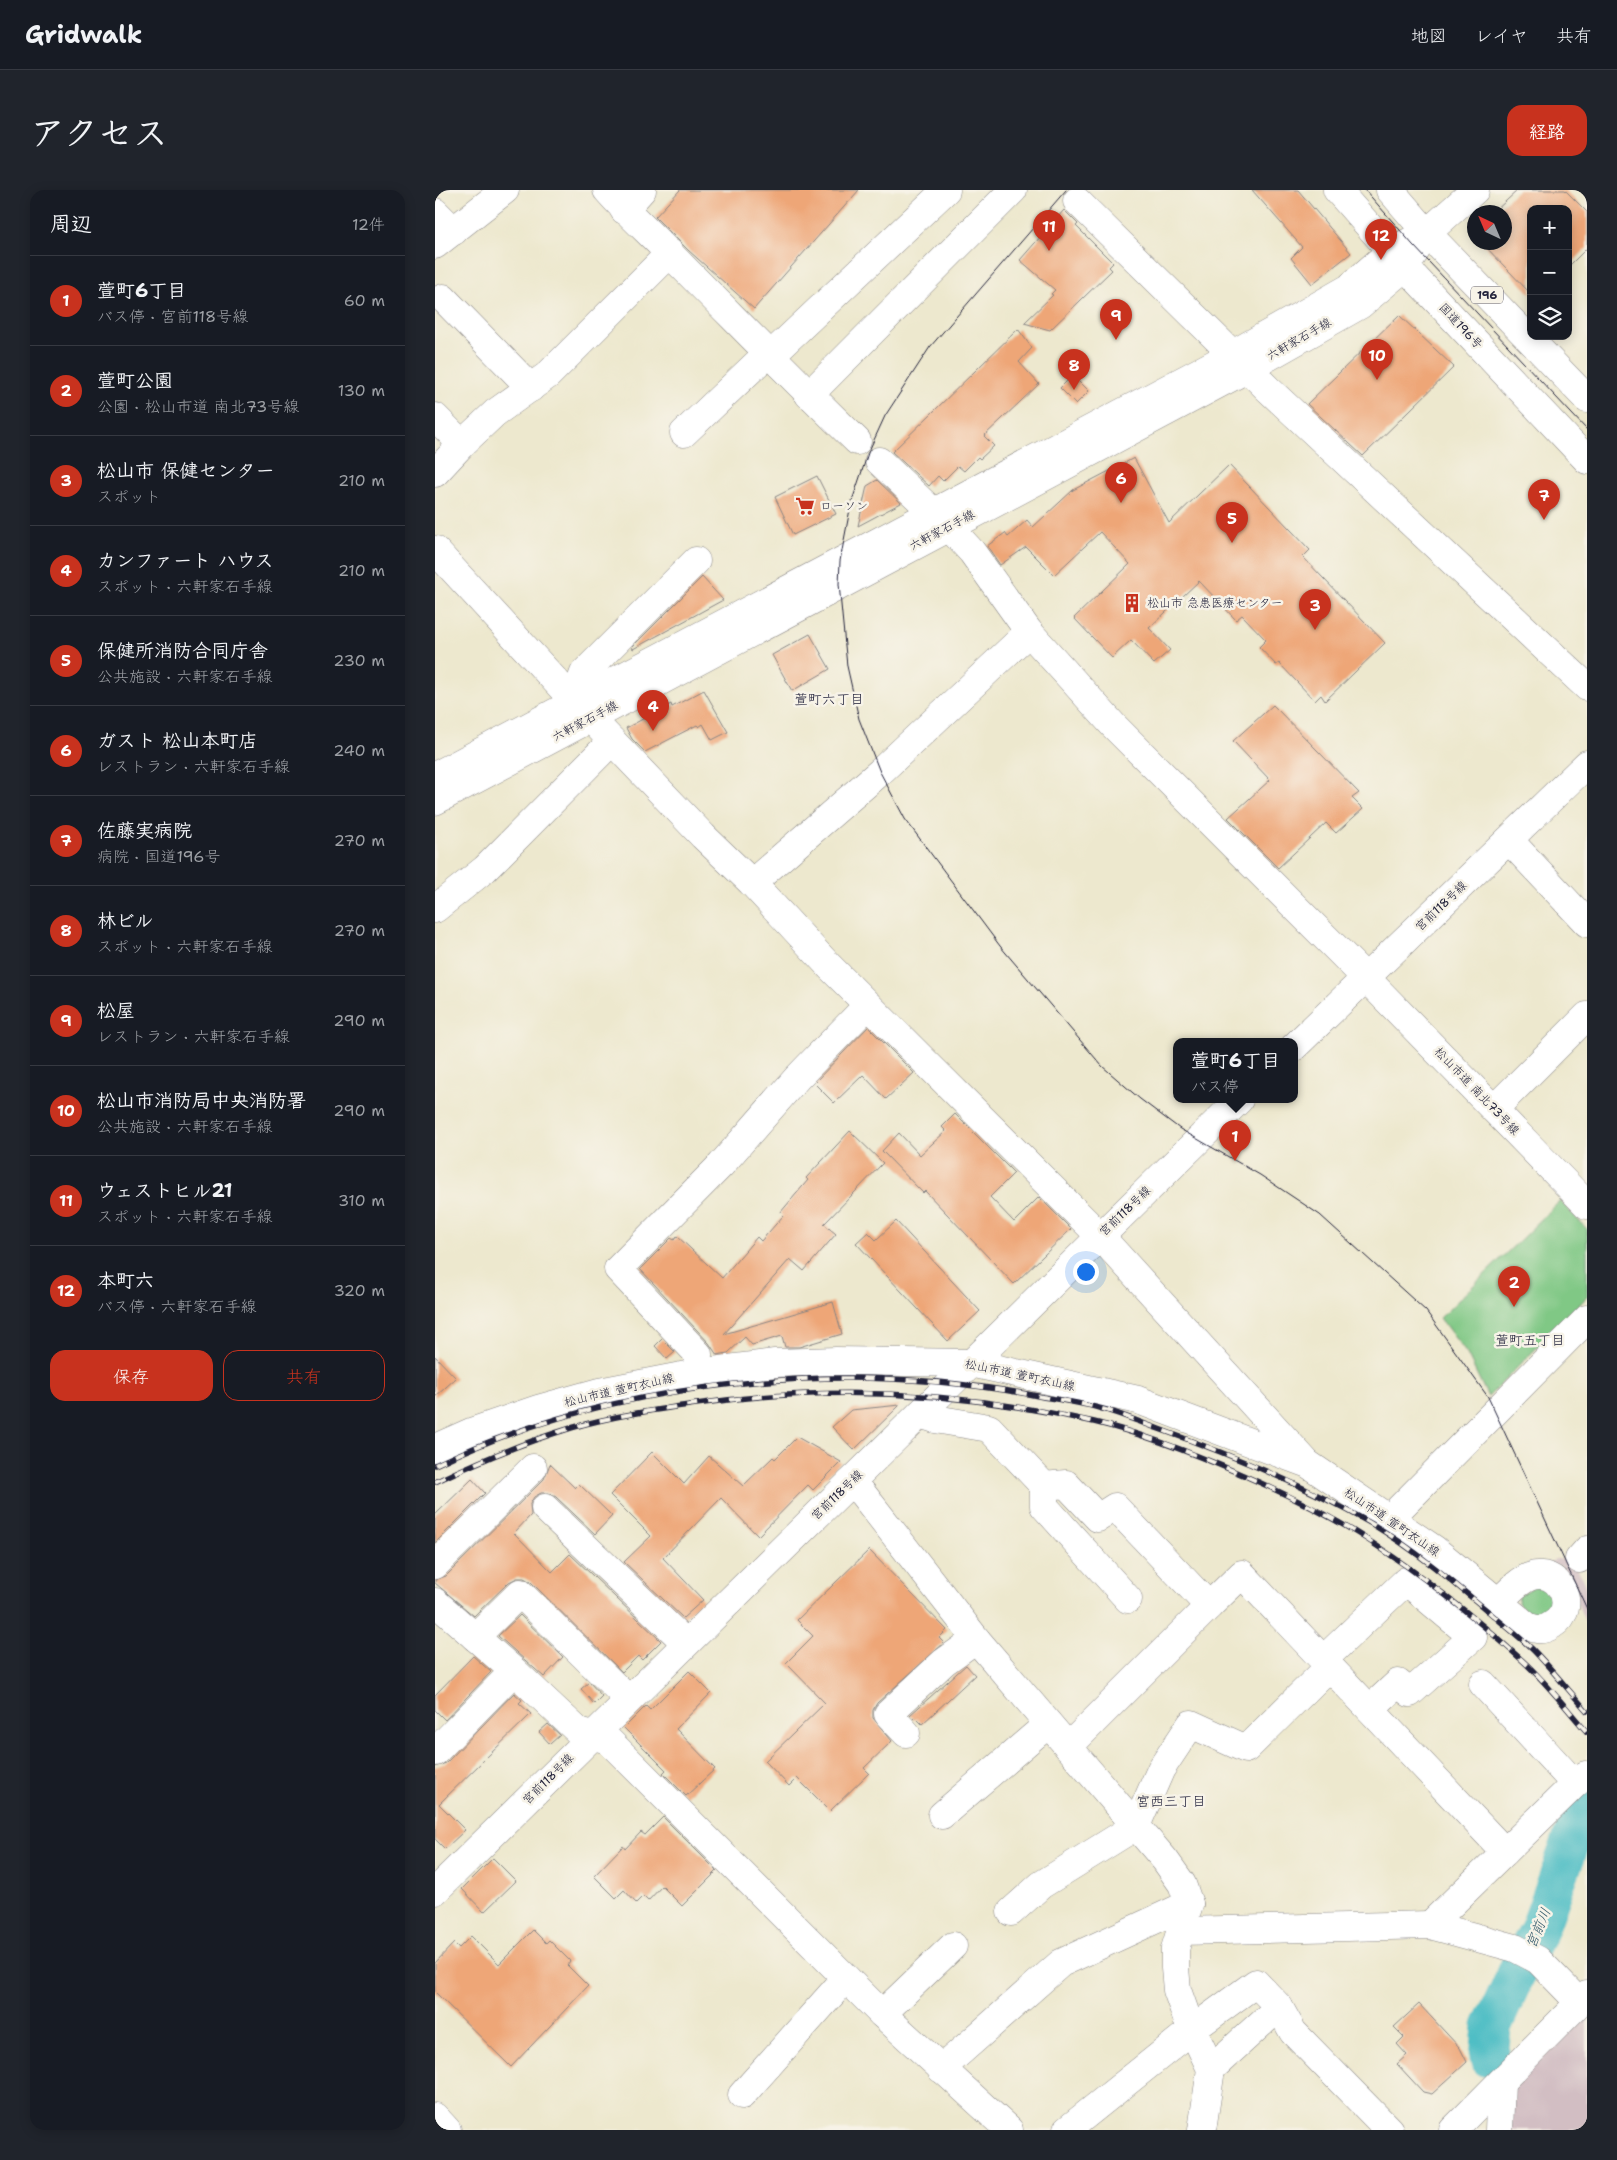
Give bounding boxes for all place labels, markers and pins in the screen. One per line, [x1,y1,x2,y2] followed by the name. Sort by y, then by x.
[1033,210,1065,251] pin: 11
[1365,219,1397,260] pin: 12
[1100,299,1132,340] pin: 9
[1361,339,1393,380] pin: 10
[1058,349,1090,390] pin: 8
[1105,462,1137,503] pin: 6
[1528,479,1560,520] pin: 7
[794,495,816,517] supermarket icon: ローソン
[820,498,868,514] place label: ローソン
[1216,502,1248,543] pin: 5
[1299,589,1331,630] pin: 3
[1121,592,1143,614] building icon: 松山市 急患医療センター
[1147,595,1283,611] place label: 松山市 急患医療センター
[637,690,669,731] pin: 4
[1219,1120,1251,1161] pin: 1
[1498,1266,1530,1307] pin: 2

